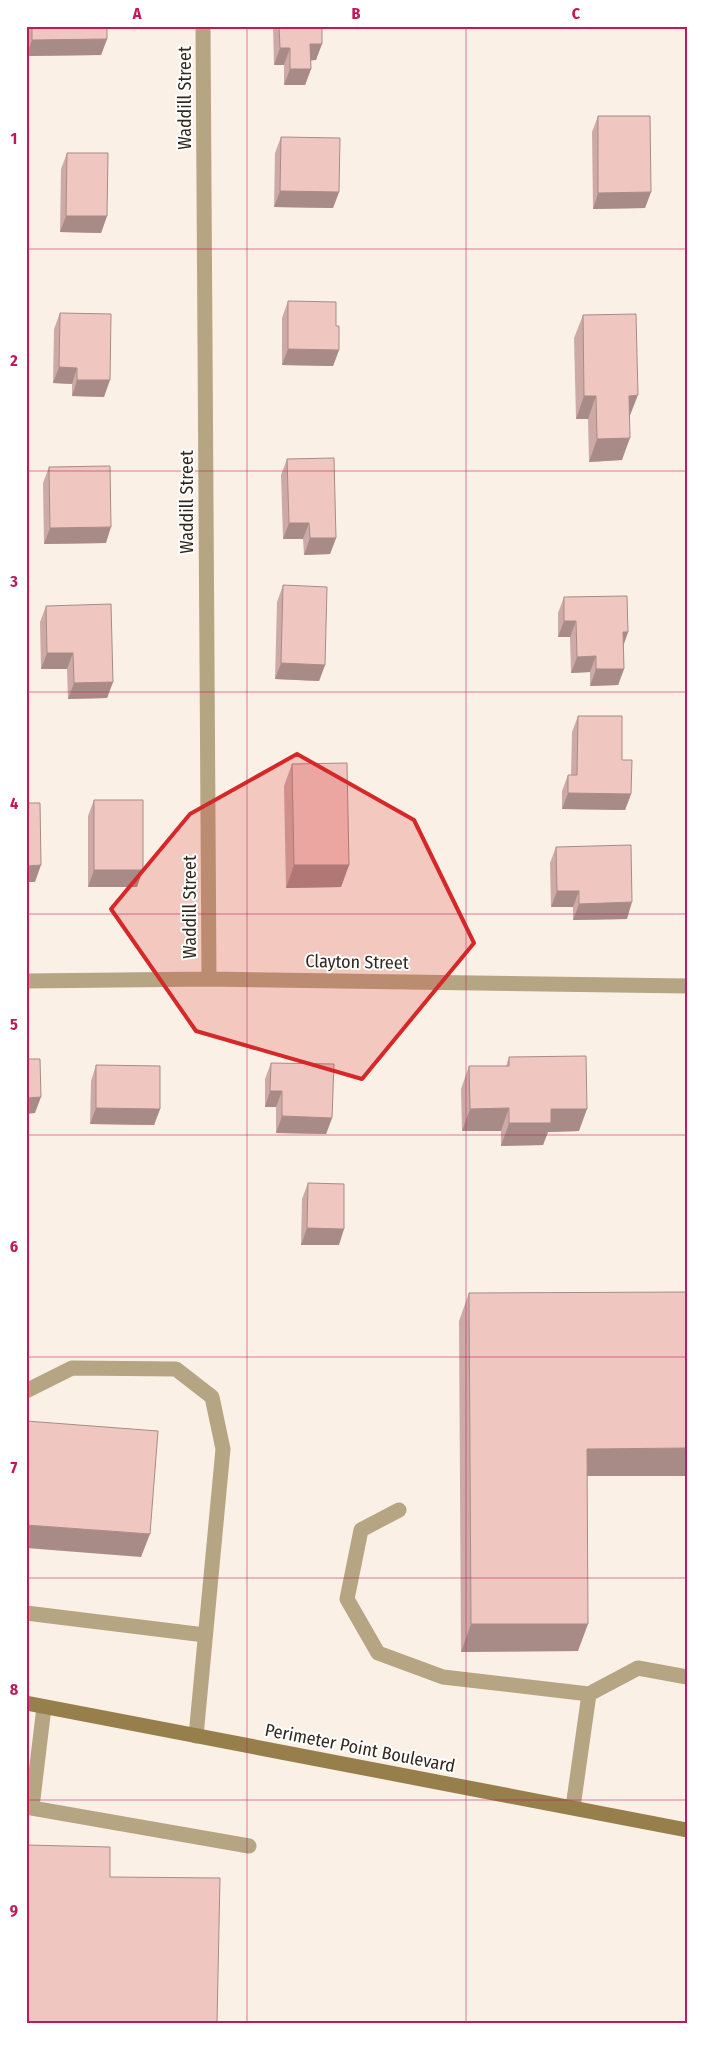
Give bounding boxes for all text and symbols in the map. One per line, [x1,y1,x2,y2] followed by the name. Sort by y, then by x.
[132,4,142,23] text: A
[352,4,361,23] text: B
[572,4,581,23] text: C
[174,46,196,150] street label: Waddill Street
[11,129,17,148] text: 1
[9,351,18,370] text: 2
[176,450,198,554] street label: Waddill Street
[9,572,18,591] text: 3
[10,794,18,813] text: 4
[179,855,201,959] street label: Waddill Street
[305,950,409,974] street label: Clayton Street
[10,1015,18,1034] text: 5
[10,1237,18,1256] text: 6
[11,1458,18,1477] text: 7
[10,1680,19,1699] text: 8
[263,1719,457,1777] street label: Perimeter Point Boulevard
[10,1901,18,1920] text: 9

